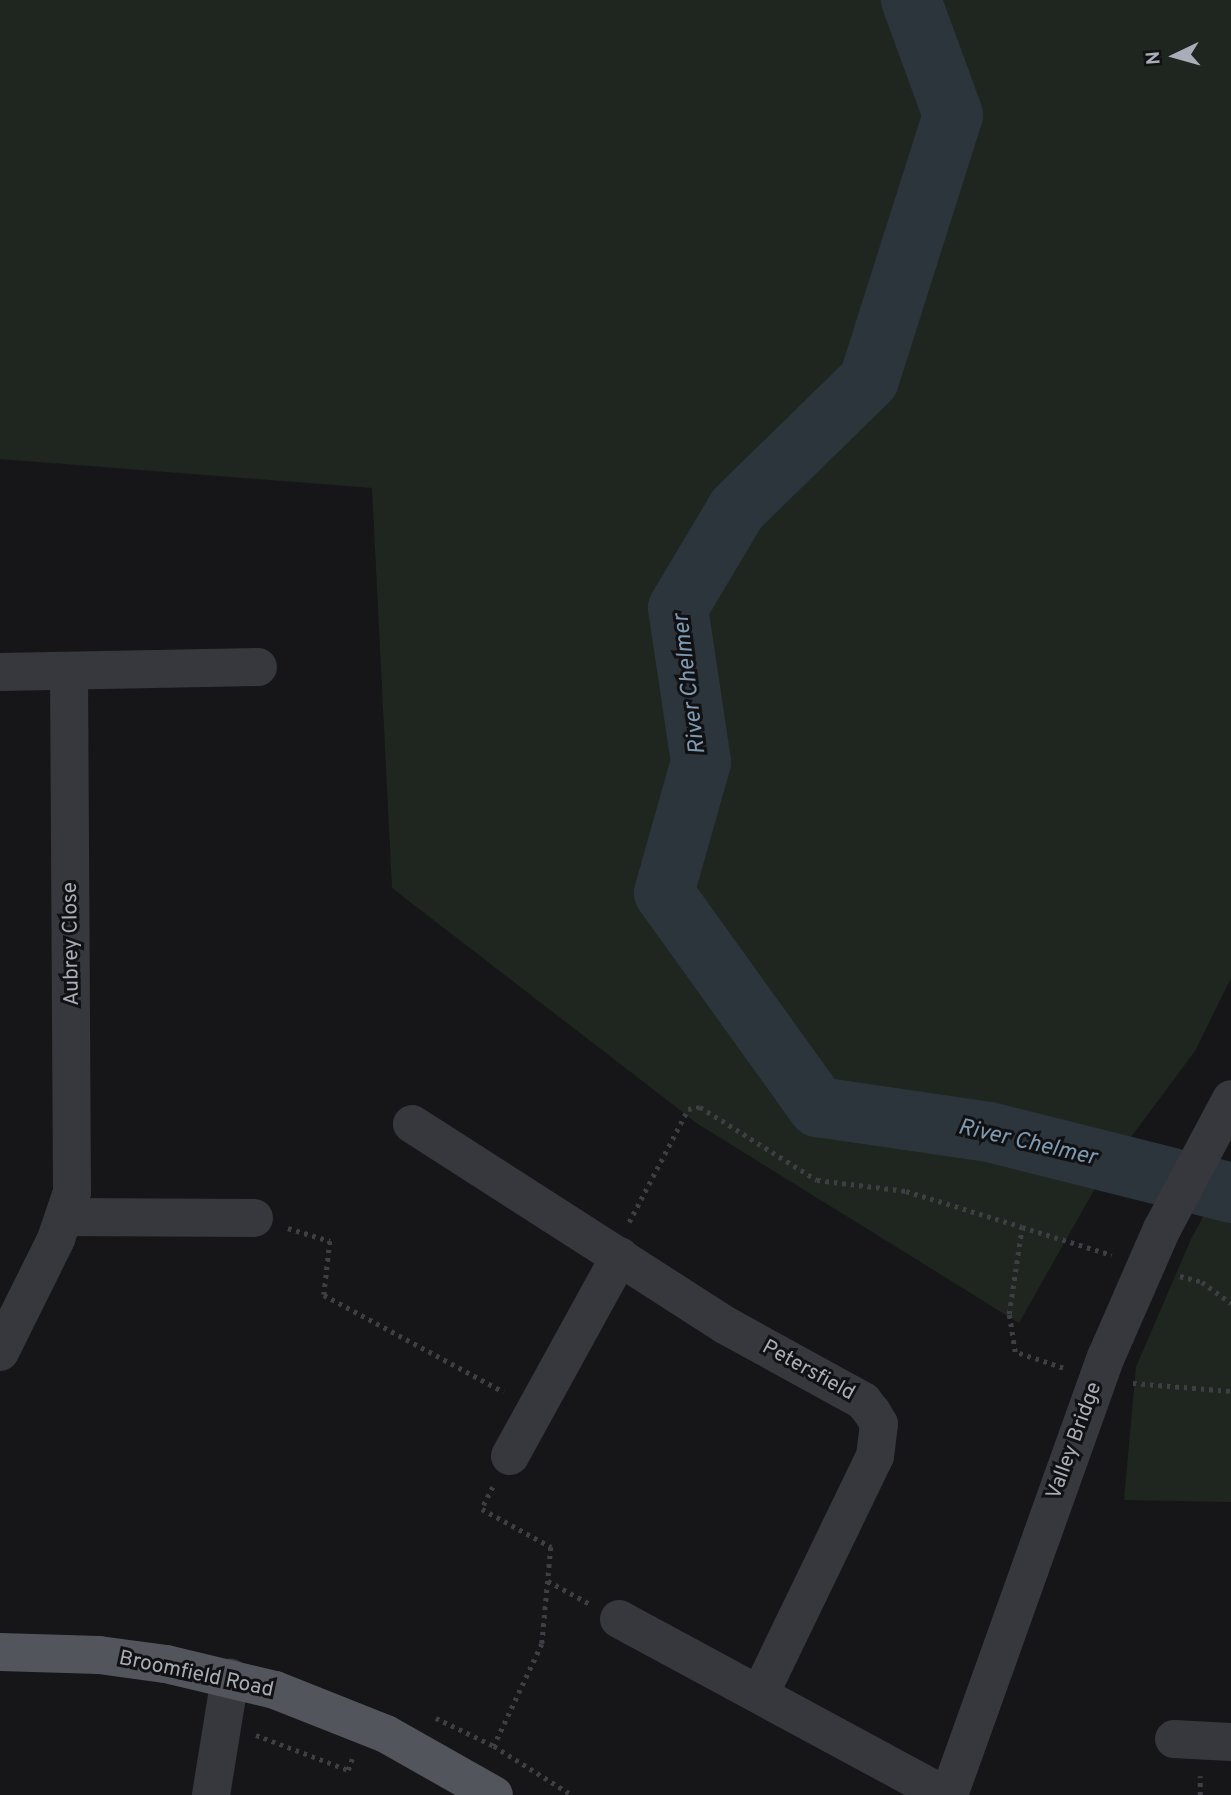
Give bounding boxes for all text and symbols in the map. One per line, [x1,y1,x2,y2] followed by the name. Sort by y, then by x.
[1140,21,1210,91] north arrow
[1142,50,1167,66] text: N
[669,612,713,756] water label: River Chelmer
[58,882,86,1006] street label: Aubrey Close
[955,1115,1099,1173] water label: River Chelmer
[757,1335,859,1407] street label: Petersfield
[1042,1379,1108,1503] street label: Valley Bridge
[116,1646,276,1704] street label: Broomfield Road

